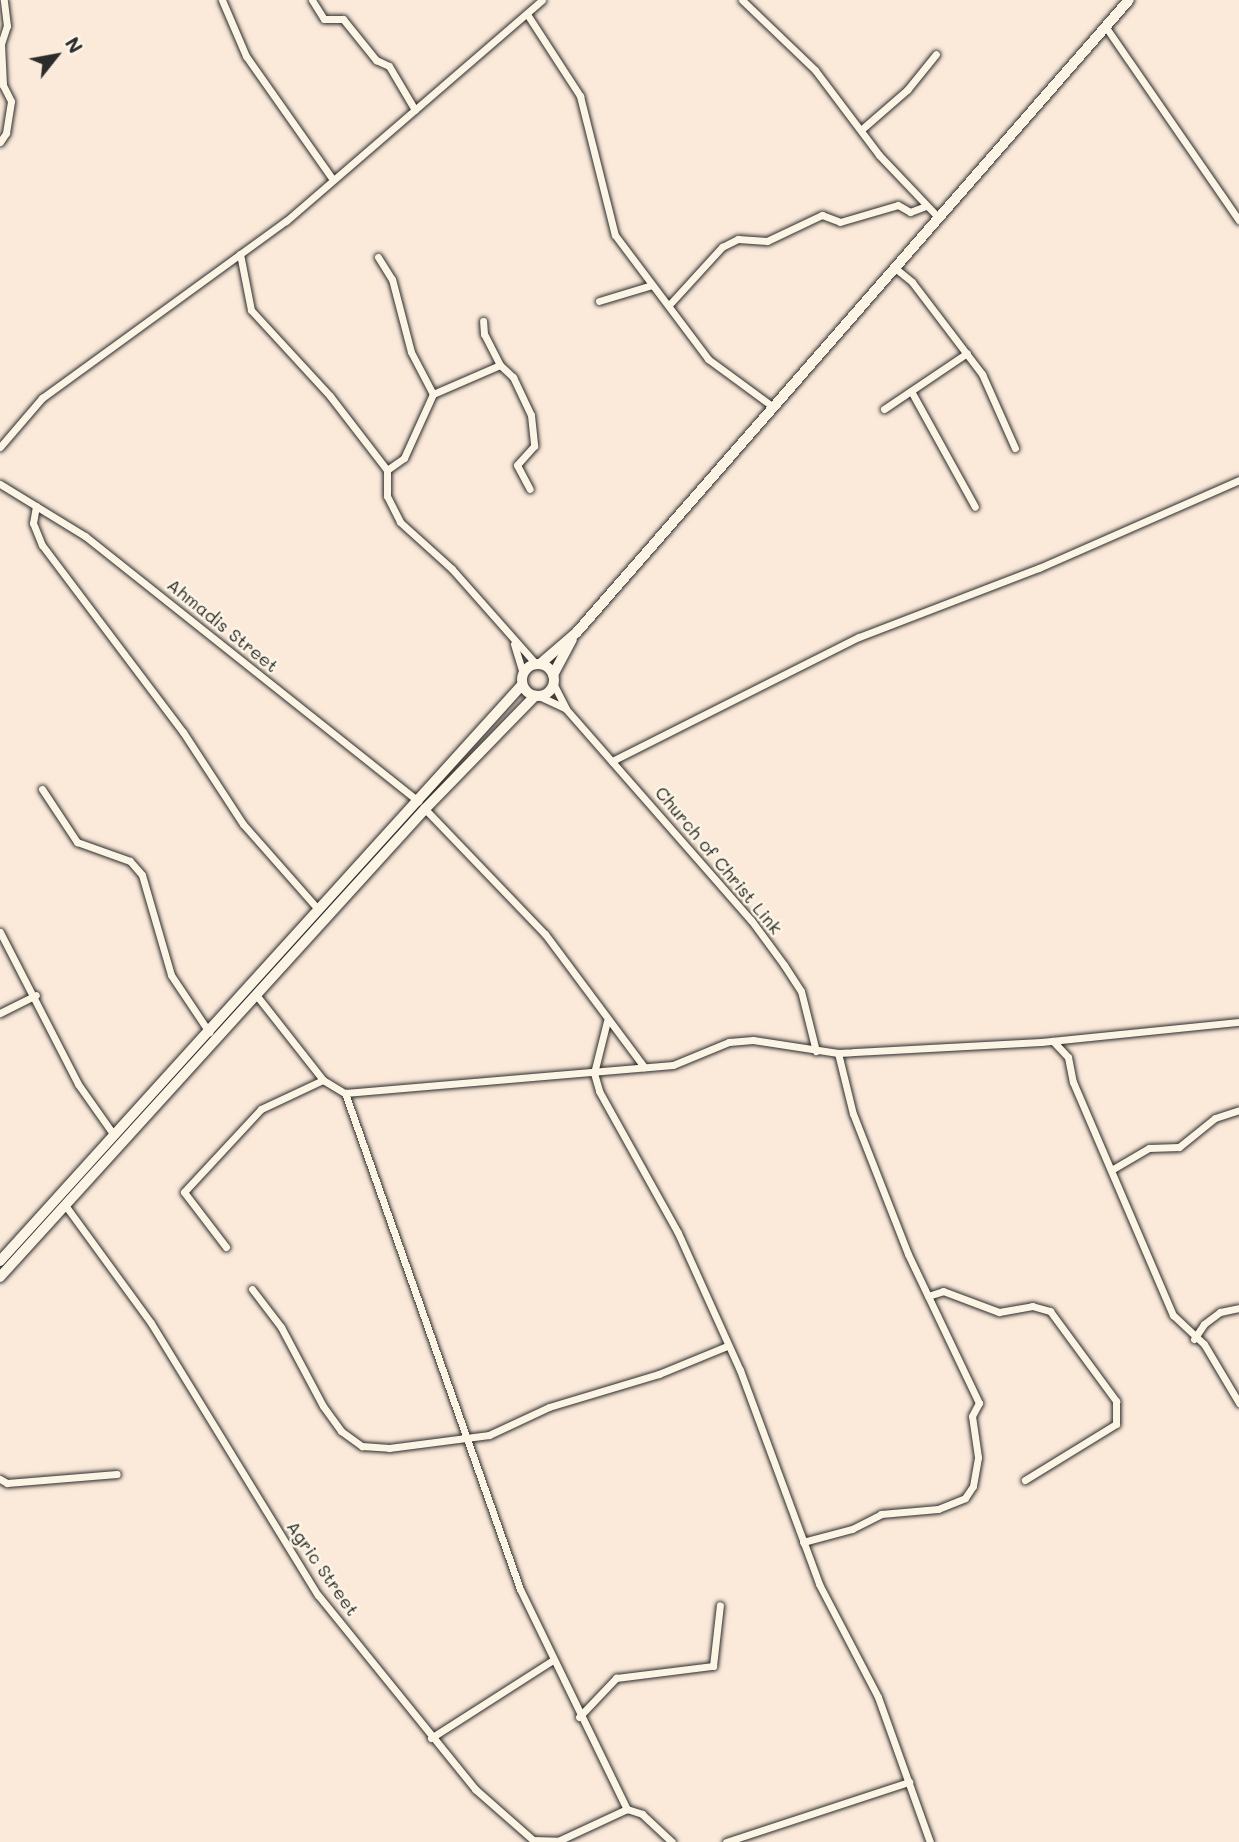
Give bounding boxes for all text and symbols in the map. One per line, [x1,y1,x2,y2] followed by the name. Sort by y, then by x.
[21,21,91,91] north arrow
[60,32,89,58] text: N
[163,574,283,676] street label: Ahmadis Street
[651,782,787,938] street label: Church of Christ Link
[282,1516,364,1620] street label: Agric Street

